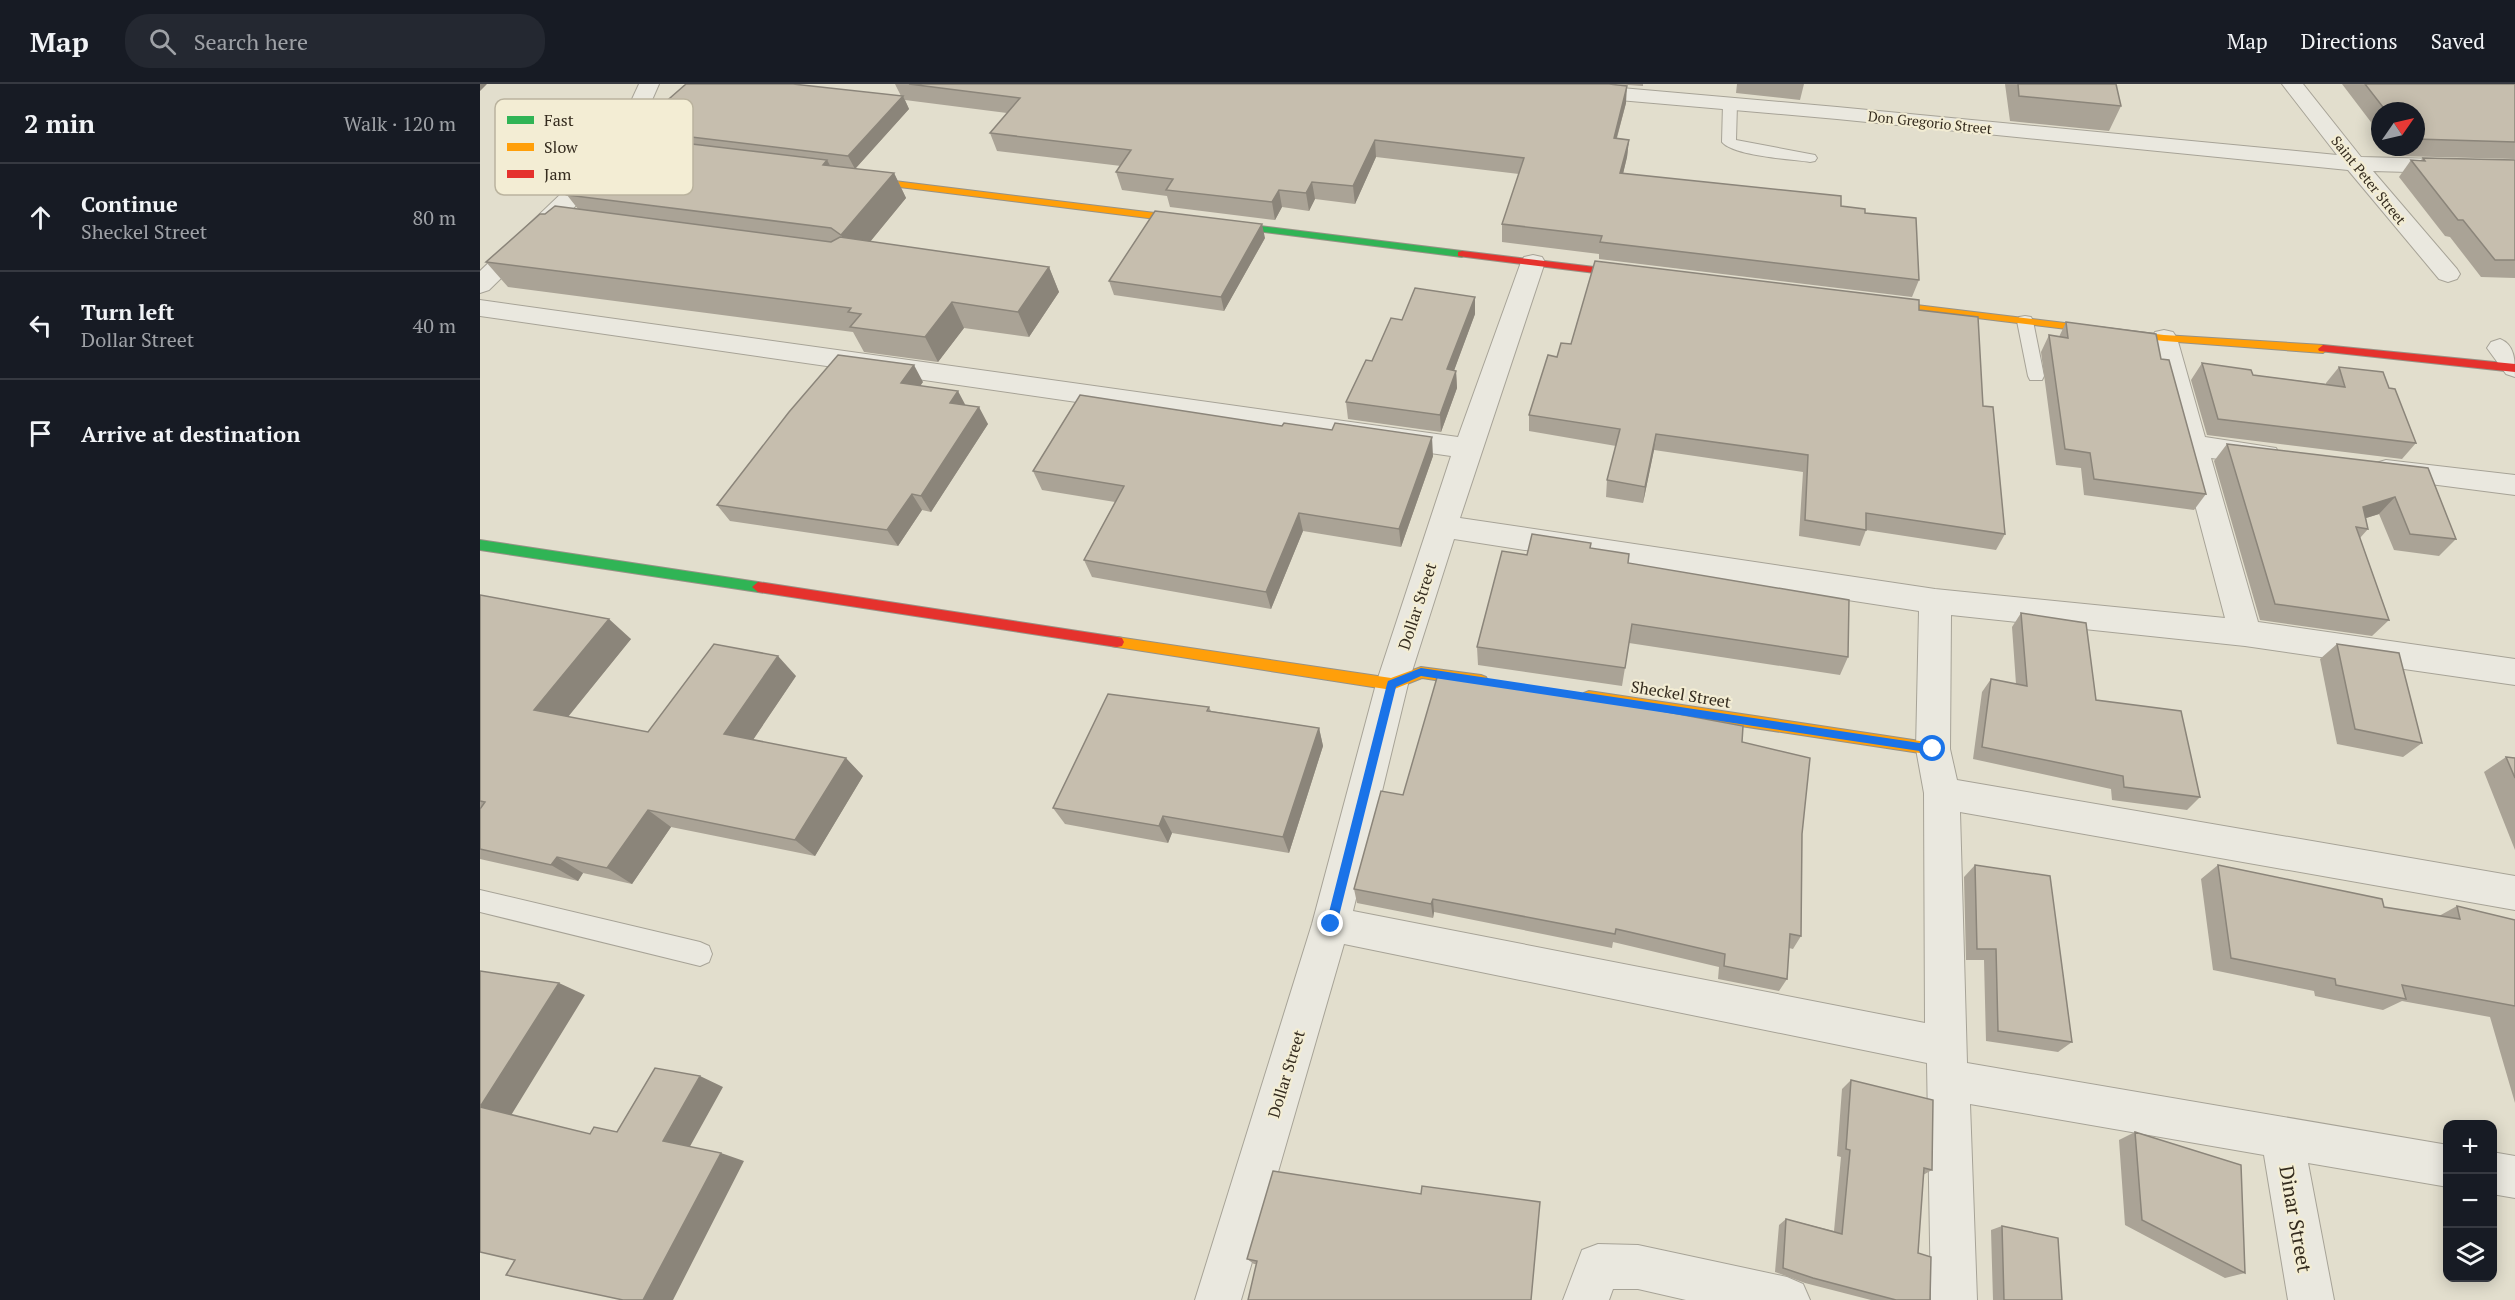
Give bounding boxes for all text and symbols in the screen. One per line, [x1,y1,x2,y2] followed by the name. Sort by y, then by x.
[125,14,545,68] search box
[30,23,89,60] text: Map
[146,25,179,58] icon: search
[194,27,308,56] text: Search here
[2227,27,2268,55] text: Map
[2301,27,2398,55] text: Directions
[2431,27,2485,55] text: Saved
[495,99,693,195] legend
[2371,102,2425,156] north arrow
[24,106,95,140] text: 2 min
[1867,106,1994,138] street label: Don Gregorio Street
[544,109,574,131] text: Fast
[344,110,456,137] text: Walk · 120 m
[2327,132,2411,229] street label: Saint Peter Street
[544,136,578,158] text: Slow
[544,163,572,185] text: Jam
[81,189,178,218] text: Continue
[24,201,57,234] icon: ahead
[413,204,456,231] text: 80 m
[81,218,207,245] text: Sheckel Street
[81,297,174,326] text: Turn left
[24,309,57,342] icon: left
[413,312,456,339] text: 40 m
[81,326,194,353] text: Dollar Street
[24,417,57,450] icon: arrive
[81,419,300,448] text: Arrive at destination
[1393,559,1441,652] street label: Dollar Street
[1629,675,1733,713] street label: Sheckel Street
[1919,735,1945,761] route start
[1317,910,1343,936] route end
[1262,1027,1310,1121] street label: Dollar Street
[2443,1120,2497,1282] map controls
[2443,1120,2497,1174] button: +
[2273,1163,2319,1275] street label: Dinar Street
[2443,1174,2497,1228] button: −
[2443,1228,2497,1282] button: layers

